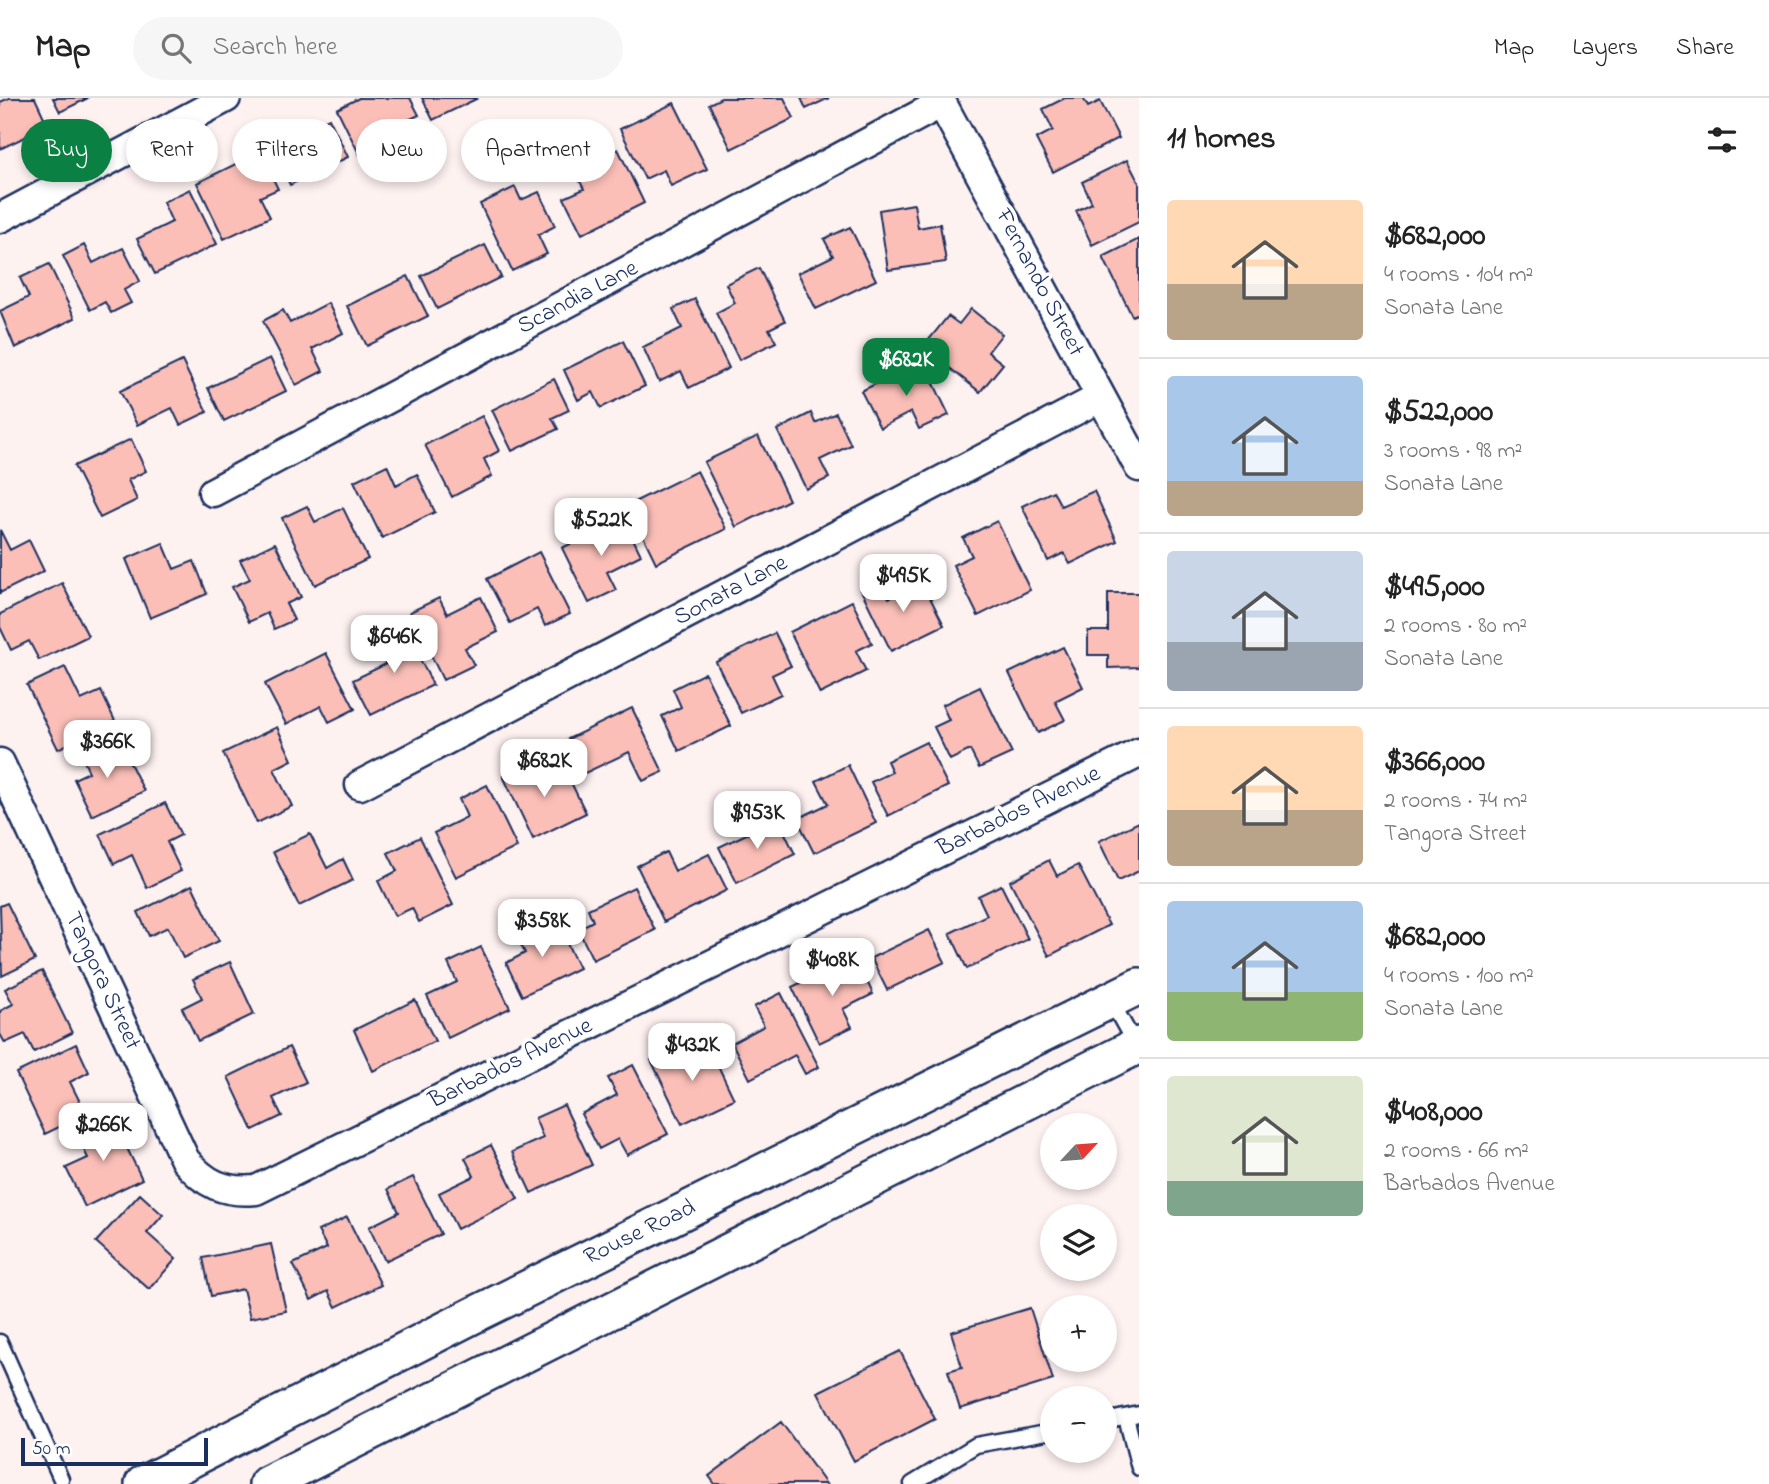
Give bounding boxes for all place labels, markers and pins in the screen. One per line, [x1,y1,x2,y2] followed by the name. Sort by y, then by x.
[857,338,955,398] pin: $682K
[552,498,650,558] pin: $522K
[854,554,952,614] pin: $495K
[345,616,443,675] pin: $646K
[58,720,156,780] pin: $366K
[495,740,593,799] pin: $682K
[708,792,806,851] pin: $953K
[493,900,591,959] pin: $358K
[783,939,881,998] pin: $408K
[643,1024,741,1083] pin: $432K
[54,1104,152,1163] pin: $266K

